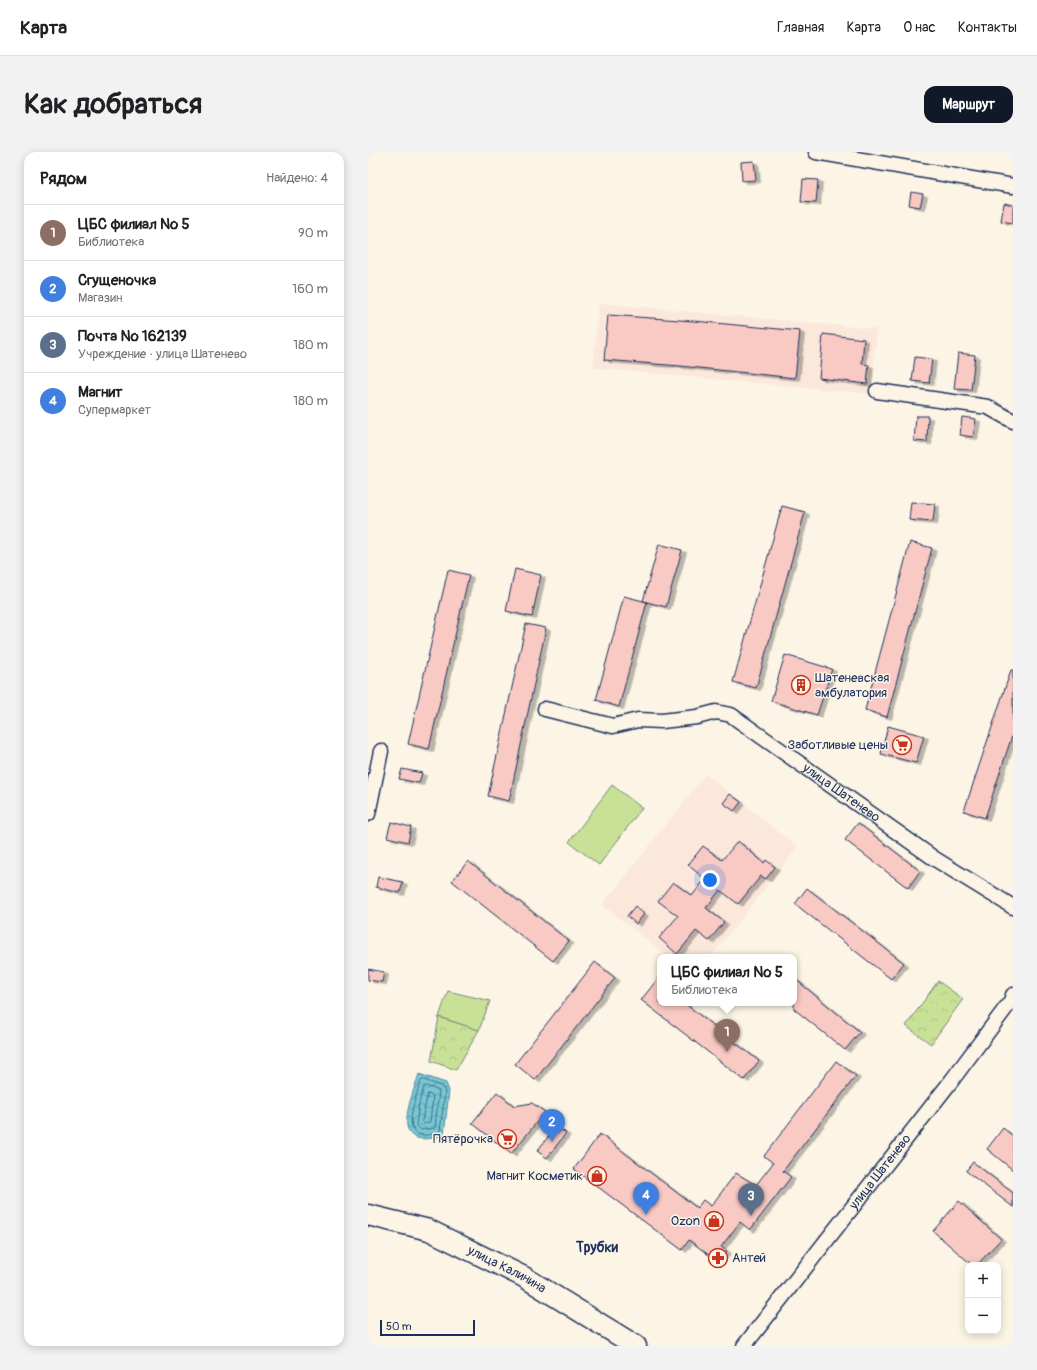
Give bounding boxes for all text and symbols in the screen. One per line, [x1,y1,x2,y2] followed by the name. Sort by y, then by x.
[20,16,67,40] text: Карта
[777,19,824,36] text: Главная
[846,19,881,36] text: Карта
[903,19,936,36] text: О нас
[958,19,1017,36] text: Контакты
[924,86,1013,123] button: Маршрут
[24,87,202,122] text: Как добраться
[40,168,87,189] text: Рядом
[266,170,328,186] text: Найдено: 4
[78,215,190,234] text: ЦБС филиал № 5
[50,225,56,241] text: 1
[298,225,328,241] text: 90 m
[78,234,144,250] text: Библиотека
[78,271,156,290] text: Сгущеночка
[49,281,57,297] text: 2
[292,281,328,297] text: 160 m
[78,290,122,306] text: Магазин
[78,327,187,346] text: Почта № 162139
[49,337,57,353] text: 3
[293,337,328,353] text: 180 m
[78,346,247,362] text: Учреждение · улица Шатенево
[78,383,123,402] text: Магнит
[49,393,57,409] text: 4
[293,393,328,409] text: 180 m
[78,402,151,418] text: Супермаркет
[815,670,889,701] place label: Шатеневская амбулатория
[790,674,812,696] building icon: Шатеневская амбулатория
[891,734,913,756] supermarket icon: Заботливые цены
[788,737,888,753] place label: Заботливые цены
[799,759,883,826] street label: улица Шатенево
[700,870,720,890] your location
[657,954,797,1006] popup
[671,963,783,982] text: ЦБС филиал № 5
[671,982,737,998] text: Библиотека
[714,1019,740,1052] pin: 1
[539,1109,565,1142] pin: 2
[496,1128,518,1150] supermarket icon: Пятёрочка
[433,1131,493,1147] place label: Пятёрочка
[845,1131,915,1214] street label: улица Шатенево
[586,1165,608,1187] shop icon: Магнит Косметик
[487,1168,583,1184] place label: Магнит Косметик
[633,1182,659,1215] pin: 4
[738,1183,764,1216] pin: 3
[703,1210,725,1232] shop icon: Ozon
[671,1213,700,1229] place label: Ozon
[575,1239,619,1256] district label: Трубки
[464,1242,549,1297] street label: улица Калинина
[707,1247,729,1269] pharmacy icon: Антей
[732,1250,766,1266] place label: Антей
[965,1262,1001,1334] map controls
[965,1262,1001,1298] button: +
[965,1298,1001,1334] button: −
[380,1318,475,1337] scale bar
[386,1320,412,1333] text: 50 m

